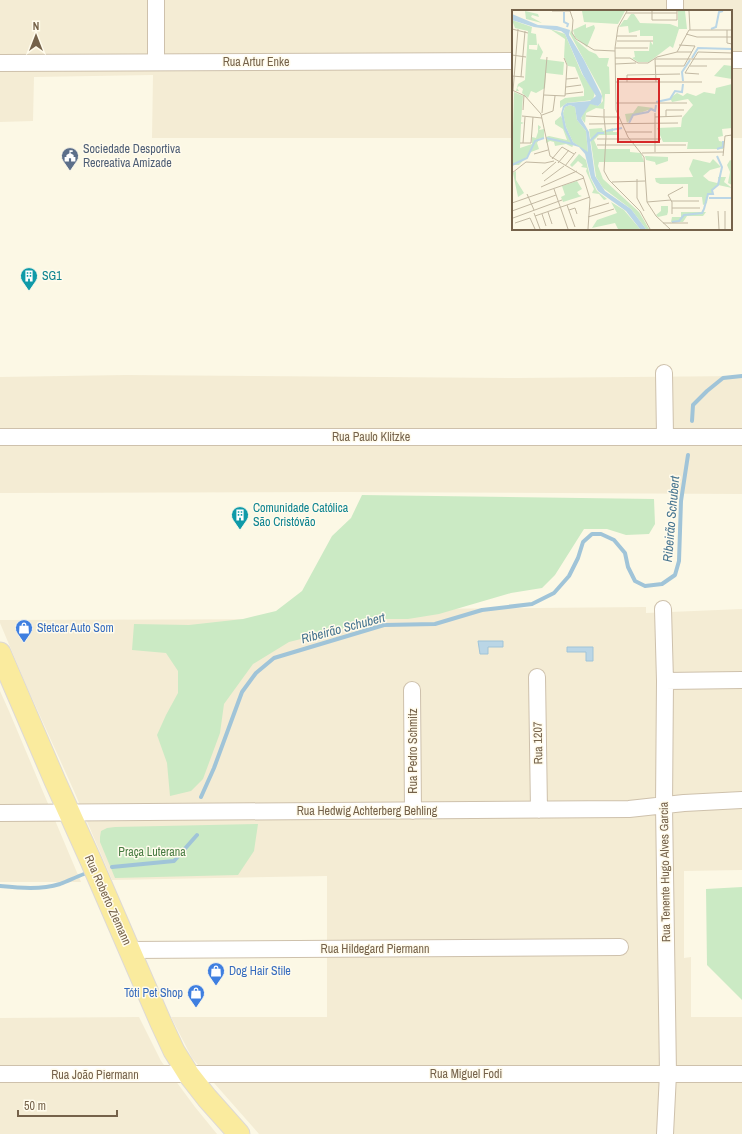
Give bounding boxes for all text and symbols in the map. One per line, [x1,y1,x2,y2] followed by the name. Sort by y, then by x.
[512,10,732,230] inset map
[16,16,56,56] north arrow
[33,19,39,33] text: N
[223,54,289,70] street label: Rua Artur Enke
[83,141,181,171] place label: Sociedade Desportiva Recreativa Amizade
[60,146,80,171] public building icon: Sociedade Desportiva Recreativa Amizade
[19,266,39,291] building icon: SG1
[42,268,62,284] place label: SG1
[332,429,410,445] street label: Rua Paulo Klitzke
[659,474,683,563] water label: Ribeirão Schubert
[253,500,349,530] place label: Comunidade Católica São Cristóvão
[230,505,250,530] building icon: Comunidade Católica São Cristóvão
[299,608,388,647] water label: Ribeirão Schubert
[14,618,34,643] shop icon: Stetcar Auto Som
[37,620,114,636] place label: Stetcar Auto Som
[405,708,421,794] street label: Rua Pedro Schmitz
[530,721,546,764] street label: Rua 1207
[656,801,674,942] street label: Rua Tenente Hugo Alves Garcia
[297,803,438,819] street label: Rua Hedwig Achterberg Behling
[118,844,186,860] park label: Praça Luterana
[81,852,135,948] street label: Rua Roberto Ziemann
[321,941,429,957] street label: Rua Hildegard Piermann
[206,961,226,986] shop icon: Dog Hair Stile
[229,963,291,979] place label: Dog Hair Stile
[186,983,206,1008] shop icon: Tóti Pet Shop
[124,985,183,1001] place label: Tóti Pet Shop
[430,1066,502,1082] street label: Rua Miguel Fodi
[51,1067,139,1083] street label: Rua João Piermann
[18,1092,117,1118] scale bar
[24,1098,46,1114] text: 50 m

